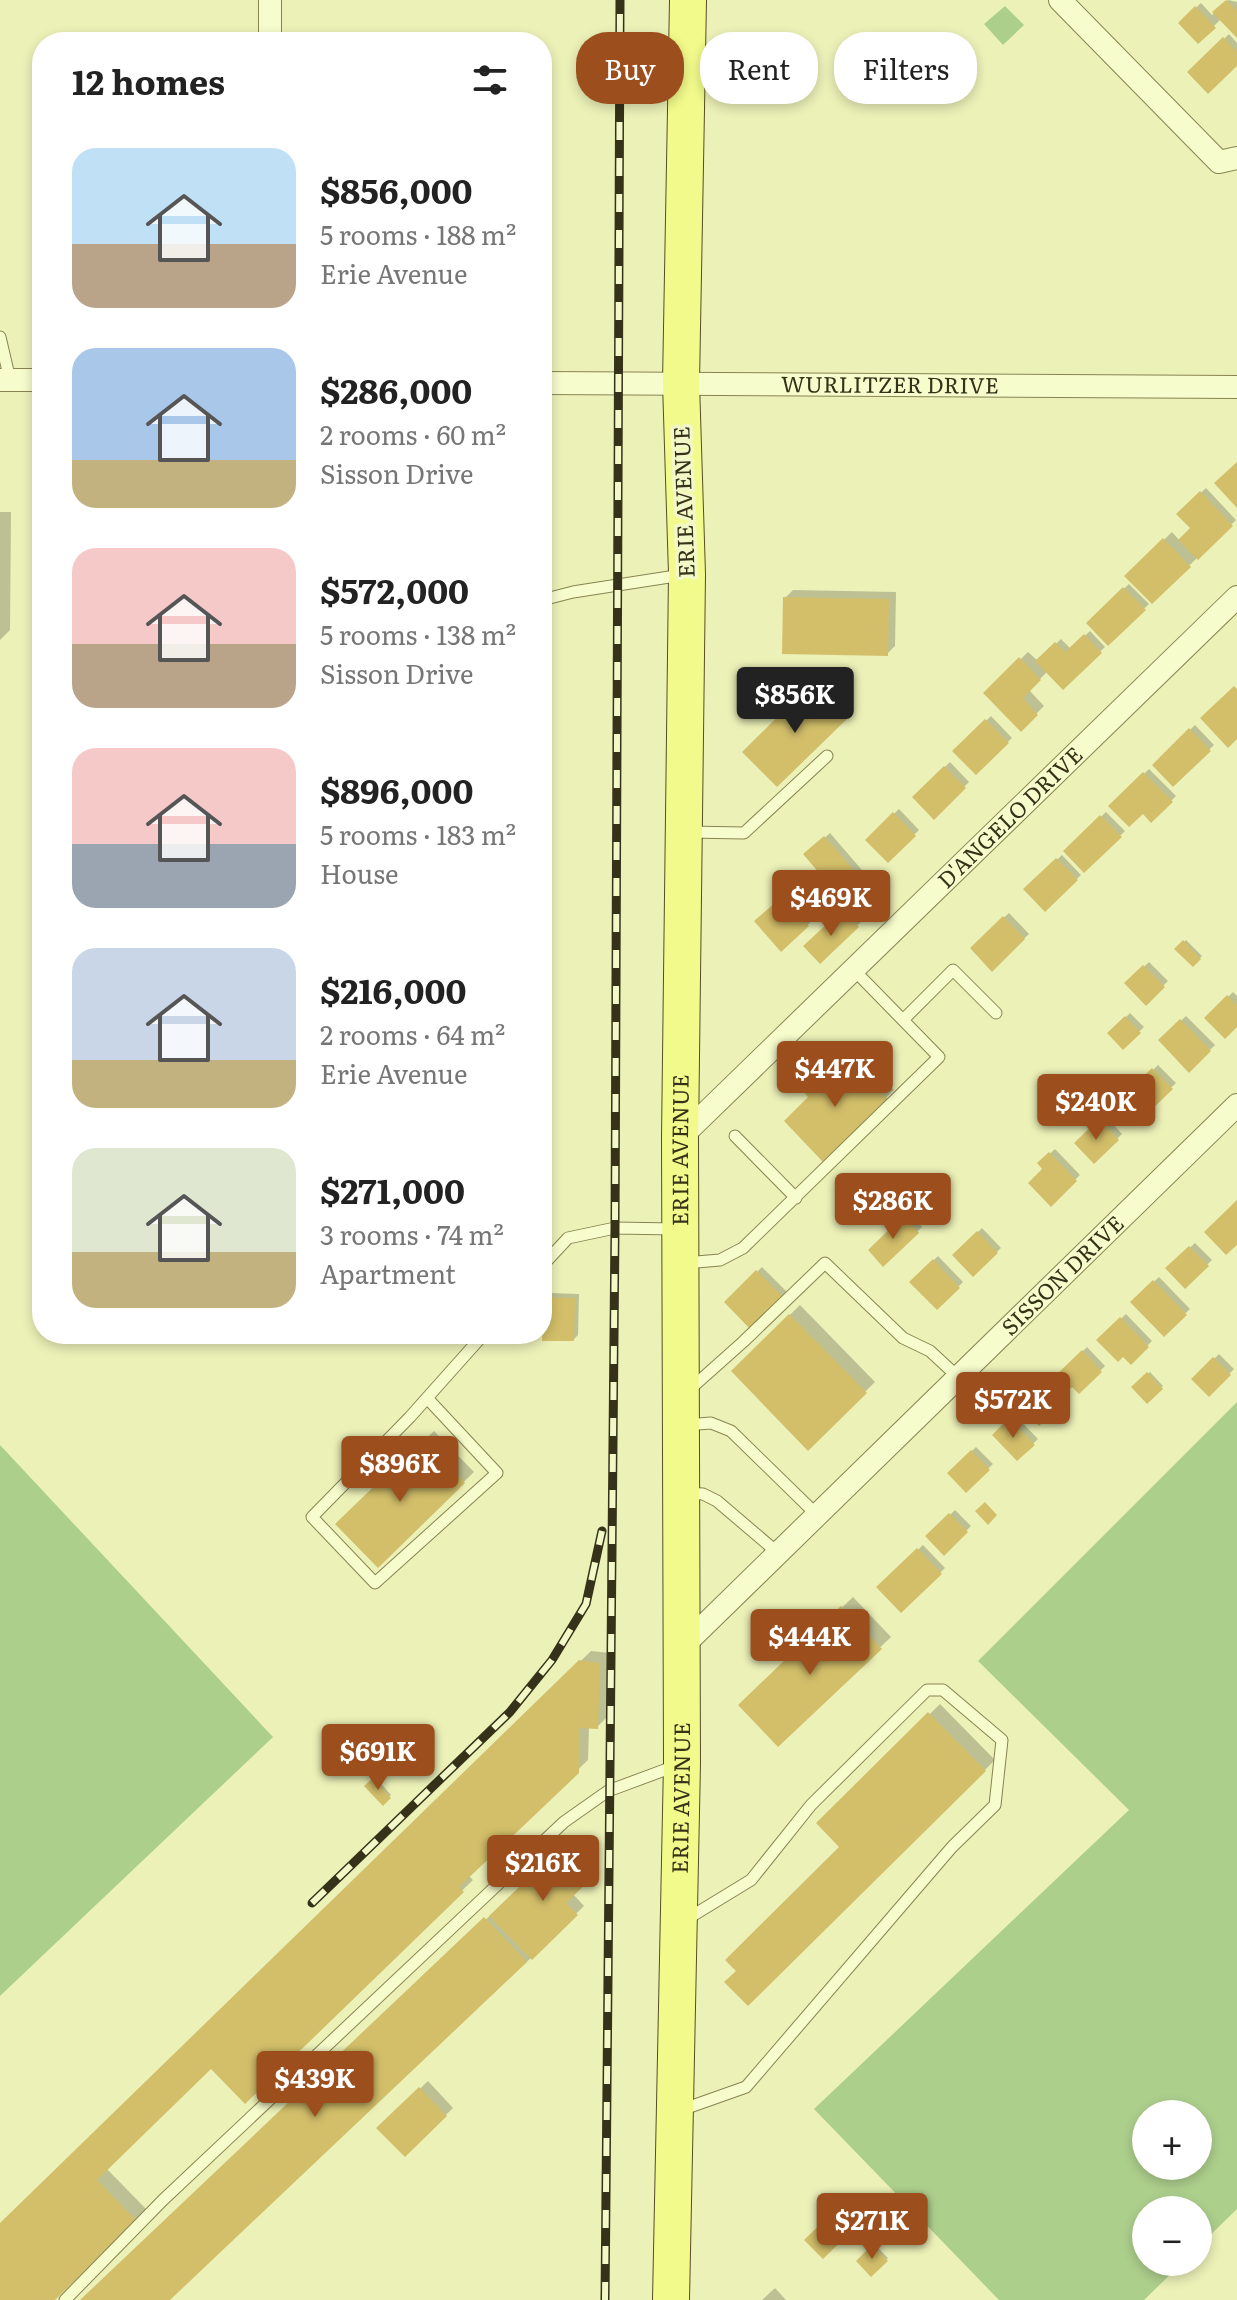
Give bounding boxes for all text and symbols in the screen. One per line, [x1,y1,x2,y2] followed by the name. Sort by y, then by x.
[576,32,684,104] chip: Buy
[700,32,818,104] chip: Rent
[834,32,977,104] chip: Filters
[72,55,225,105] text: 12 homes
[468,58,512,102] icon: filters
[320,164,473,214] text: $856,000
[136,180,232,276] icon: home
[320,214,516,253] text: 5 rooms · 188 m²
[320,253,468,292] text: Erie Avenue
[320,364,472,414] text: $286,000
[781,366,999,401] street label: WURLITZER DRIVE
[136,380,232,476] icon: home
[320,414,506,453] text: 2 rooms · 60 m²
[663,426,702,578] street label: ERIE AVENUE
[320,453,473,492] text: Sisson Drive
[320,564,469,614] text: $572,000
[136,580,232,676] icon: home
[320,614,516,653] text: 5 rooms · 138 m²
[320,653,473,692] text: Sisson Drive
[739,667,851,735] pin: $856K
[755,673,835,712] text: $856K
[929,738,1089,895] street label: D'ANGELO DRIVE
[320,764,473,814] text: $896,000
[136,780,232,876] icon: home
[320,814,516,853] text: 5 rooms · 183 m²
[320,853,398,892] text: House
[775,870,887,938] pin: $469K
[790,876,872,915] text: $469K
[320,964,466,1014] text: $216,000
[136,980,232,1076] icon: home
[320,1014,505,1053] text: 2 rooms · 64 m²
[779,1041,891,1109] pin: $447K
[795,1047,875,1086] text: $447K
[320,1053,468,1092] text: Erie Avenue
[662,1074,696,1226] street label: ERIE AVENUE
[1040,1074,1152,1142] pin: $240K
[1055,1080,1137,1119] text: $240K
[320,1164,465,1214] text: $271,000
[837,1173,949,1241] pin: $286K
[853,1179,933,1218] text: $286K
[136,1180,232,1276] icon: home
[993,1207,1130,1342] street label: SISSON DRIVE
[320,1214,504,1253] text: 3 rooms · 74 m²
[320,1253,456,1292] text: Apartment
[957,1372,1069,1440] pin: $572K
[974,1378,1052,1417] text: $572K
[344,1436,456,1504] pin: $896K
[359,1442,441,1481] text: $896K
[754,1609,866,1677] pin: $444K
[769,1615,851,1654] text: $444K
[662,1722,697,1874] street label: ERIE AVENUE
[322,1724,434,1792] pin: $691K
[340,1730,416,1769] text: $691K
[487,1835,599,1903] pin: $216K
[505,1841,581,1880] text: $216K
[259,2051,371,2119] pin: $439K
[275,2057,355,2096] text: $439K
[1132,2100,1212,2276] map controls
[1132,2100,1212,2180] button: +
[816,2193,928,2261] pin: $271K
[1132,2196,1212,2276] button: −
[835,2199,909,2238] text: $271K

